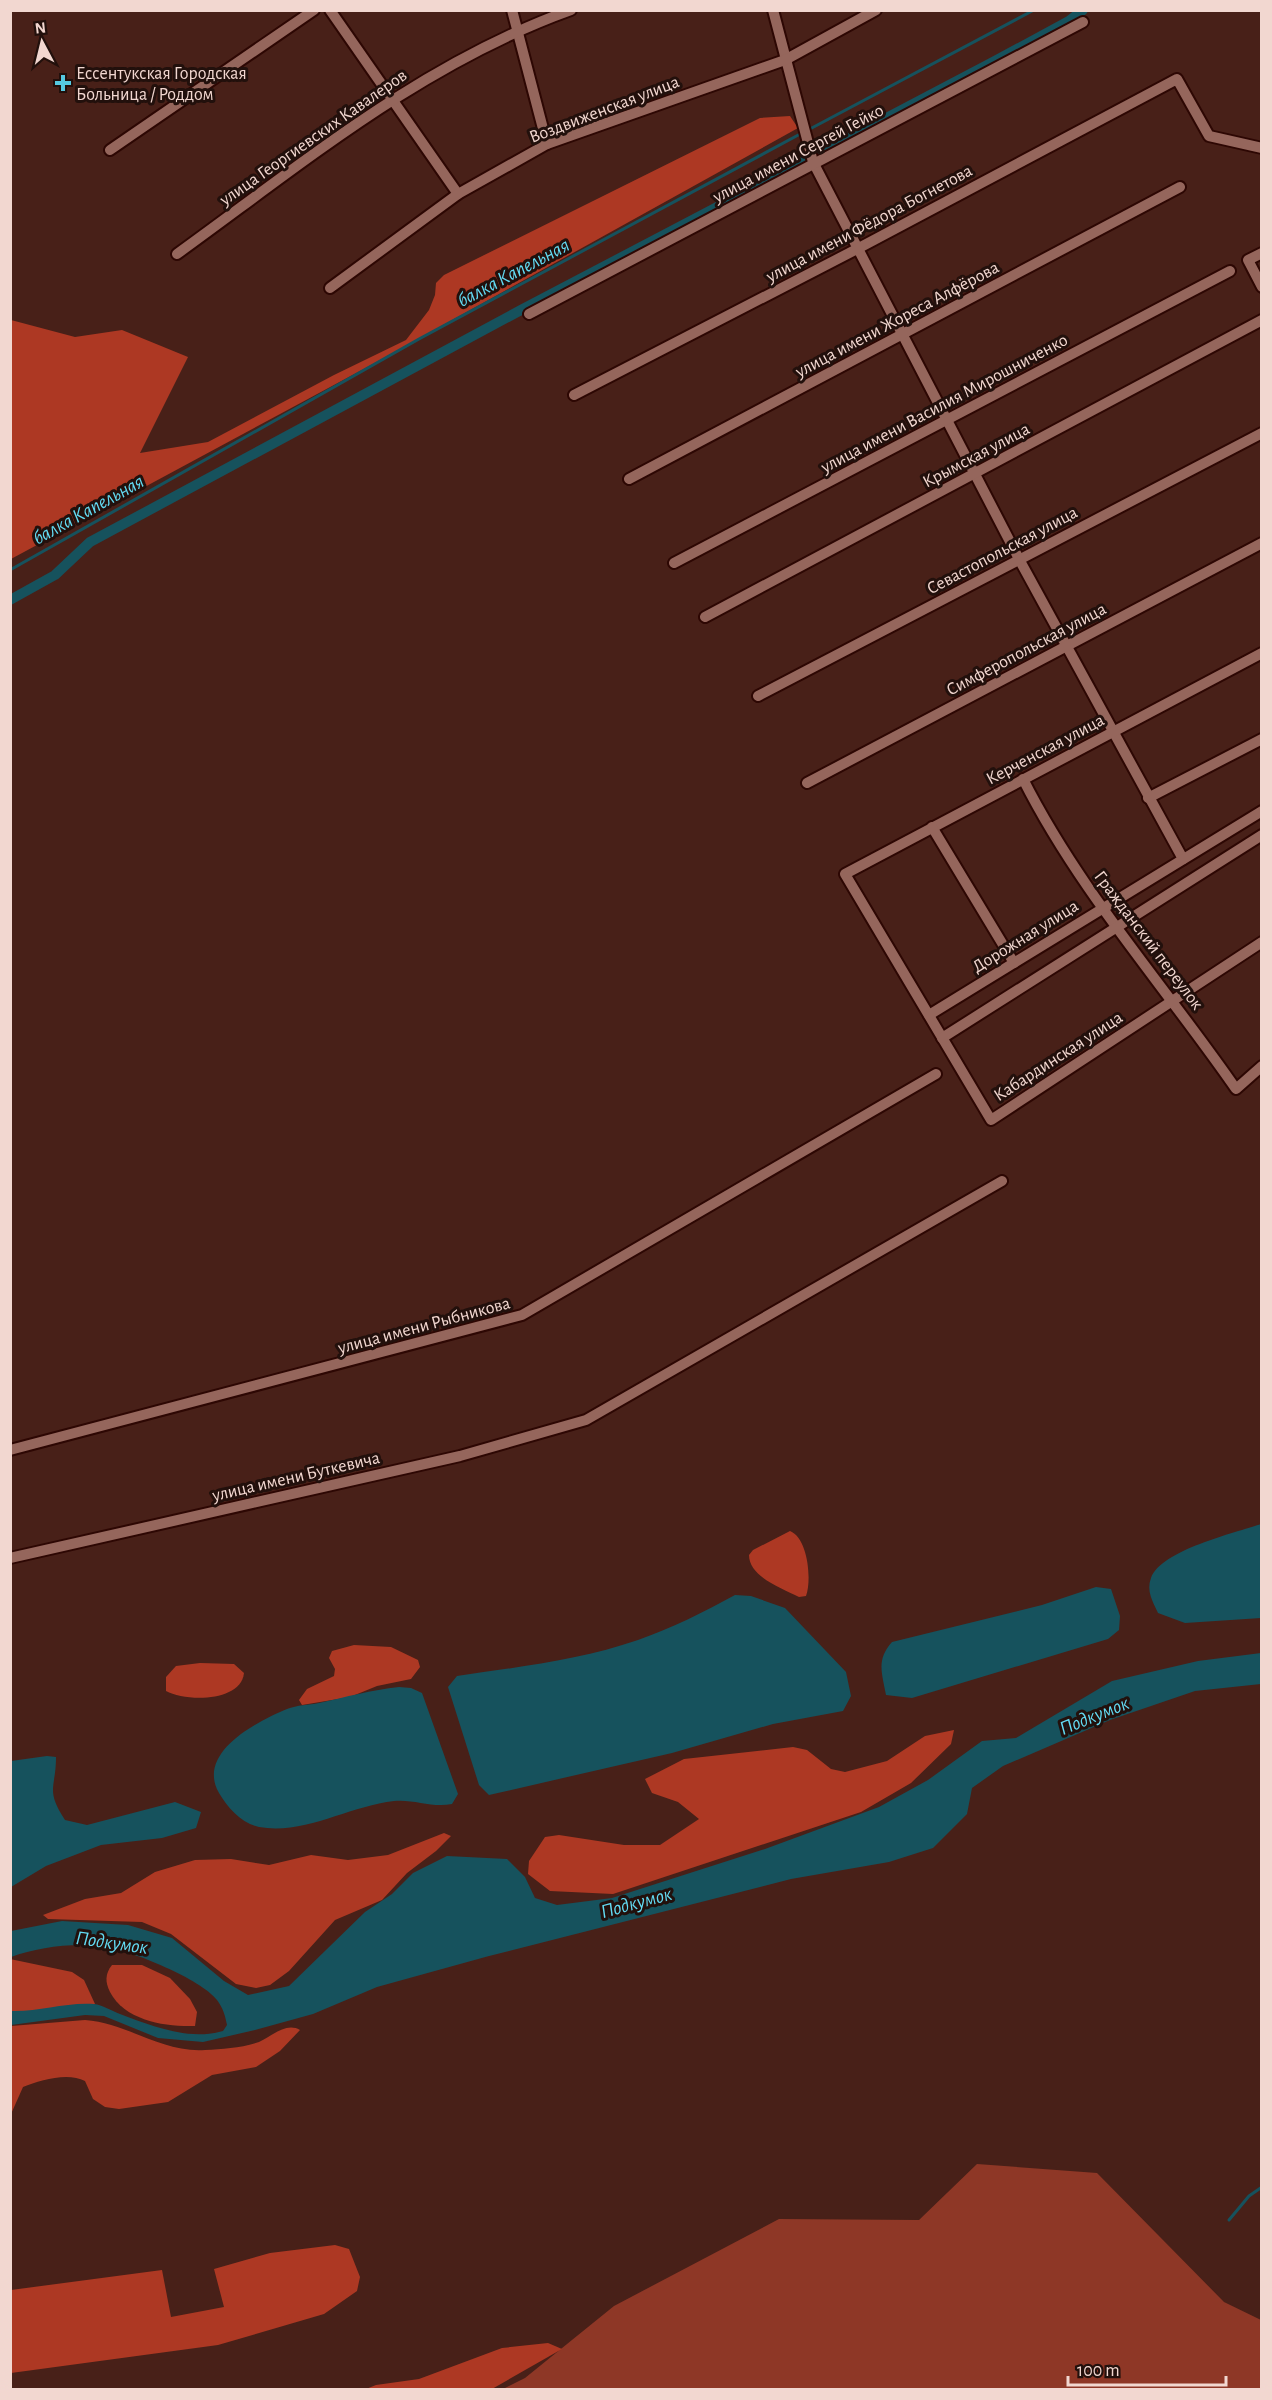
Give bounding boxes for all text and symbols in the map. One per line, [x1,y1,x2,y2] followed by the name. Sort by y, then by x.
[12,12,72,72] north arrow
[34,19,47,37] text: N
[76,65,247,104] place label: Ессентукская Городская Больница / Роддом
[216,66,410,210] street label: улица Георгиевских Кавалеров
[527,73,682,147] street label: Воздвиженская улица
[54,74,72,92] marker: Ессентукская Городская Больница / Роддом
[709,101,887,207] street label: улица имени Сергей Гейко
[763,162,976,286] street label: улица имени Фёдора Богнетова
[454,235,573,311] water label: балка Капельная
[792,258,1002,382] street label: улица имени Жореса Алфёрова
[817,331,1071,477] street label: улица имени Василия Мирошниченко
[920,420,1033,492] street label: Крымская улица
[30,471,147,549] water label: балка Капельная
[924,504,1081,598] street label: Севастопольская улица
[944,600,1109,700] street label: Симферопольская улица
[983,711,1108,789] street label: Керченская улица
[1090,868,1207,1014] street label: Гражданский переулок
[969,897,1082,977] street label: Дорожная улица
[990,1008,1126,1105] street label: Кабардинская улица
[335,1293,512,1358] street label: улица имени Рыбникова
[210,1449,382,1505] street label: улица имени Буткевича
[1057,1693,1133,1739] water label: Подкумок
[598,1884,675,1922] water label: Подкумок
[74,1928,150,1958] water label: Подкумок
[1068,2349,1226,2387] scale bar
[1077,2362,1120,2380] text: 100 m

